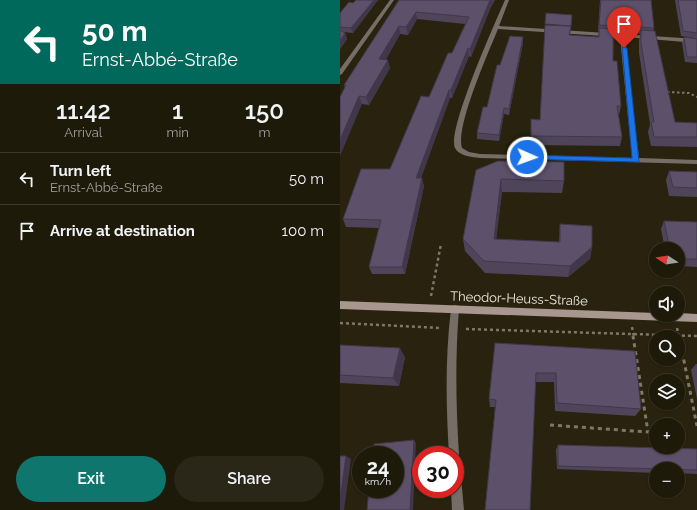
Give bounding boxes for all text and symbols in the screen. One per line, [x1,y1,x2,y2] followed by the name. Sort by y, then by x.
[607,7.0,641,48] pin
[613,13,635,35] icon: arrive
[82,15,148,48] text: 50 m
[16,16,68,68] icon: left
[82,49,238,70] text: Ernst-Abbé-Straße
[56,96,111,125] text: 11:42
[172,96,183,125] text: 1
[245,96,284,125] text: 150
[64,125,102,140] text: Arrival
[167,125,189,140] text: min
[258,125,270,140] text: m
[506,136,548,178] position arrow
[50,162,111,180] text: Turn left
[16,168,38,190] icon: left
[289,170,324,188] text: 50 m
[50,180,163,195] text: Ernst-Abbé-Straße
[16,220,38,242] icon: arrive
[50,222,195,240] text: Arrive at destination
[282,222,324,240] text: 100 m
[649,242,685,278] north arrow
[649,242,685,498] map controls
[649,286,685,322] button: sound
[450,289,588,308] street label: Theodor-Heuss-Straße
[649,330,685,366] button: search
[649,374,685,410] button: layers
[649,418,685,454] button: +
[412,446,464,498] speed limit sign: 30
[367,455,389,479] text: 24
[16,456,166,502] button: Exit
[174,456,324,502] button: Share
[649,462,685,498] button: −
[365,476,391,487] text: km/h

